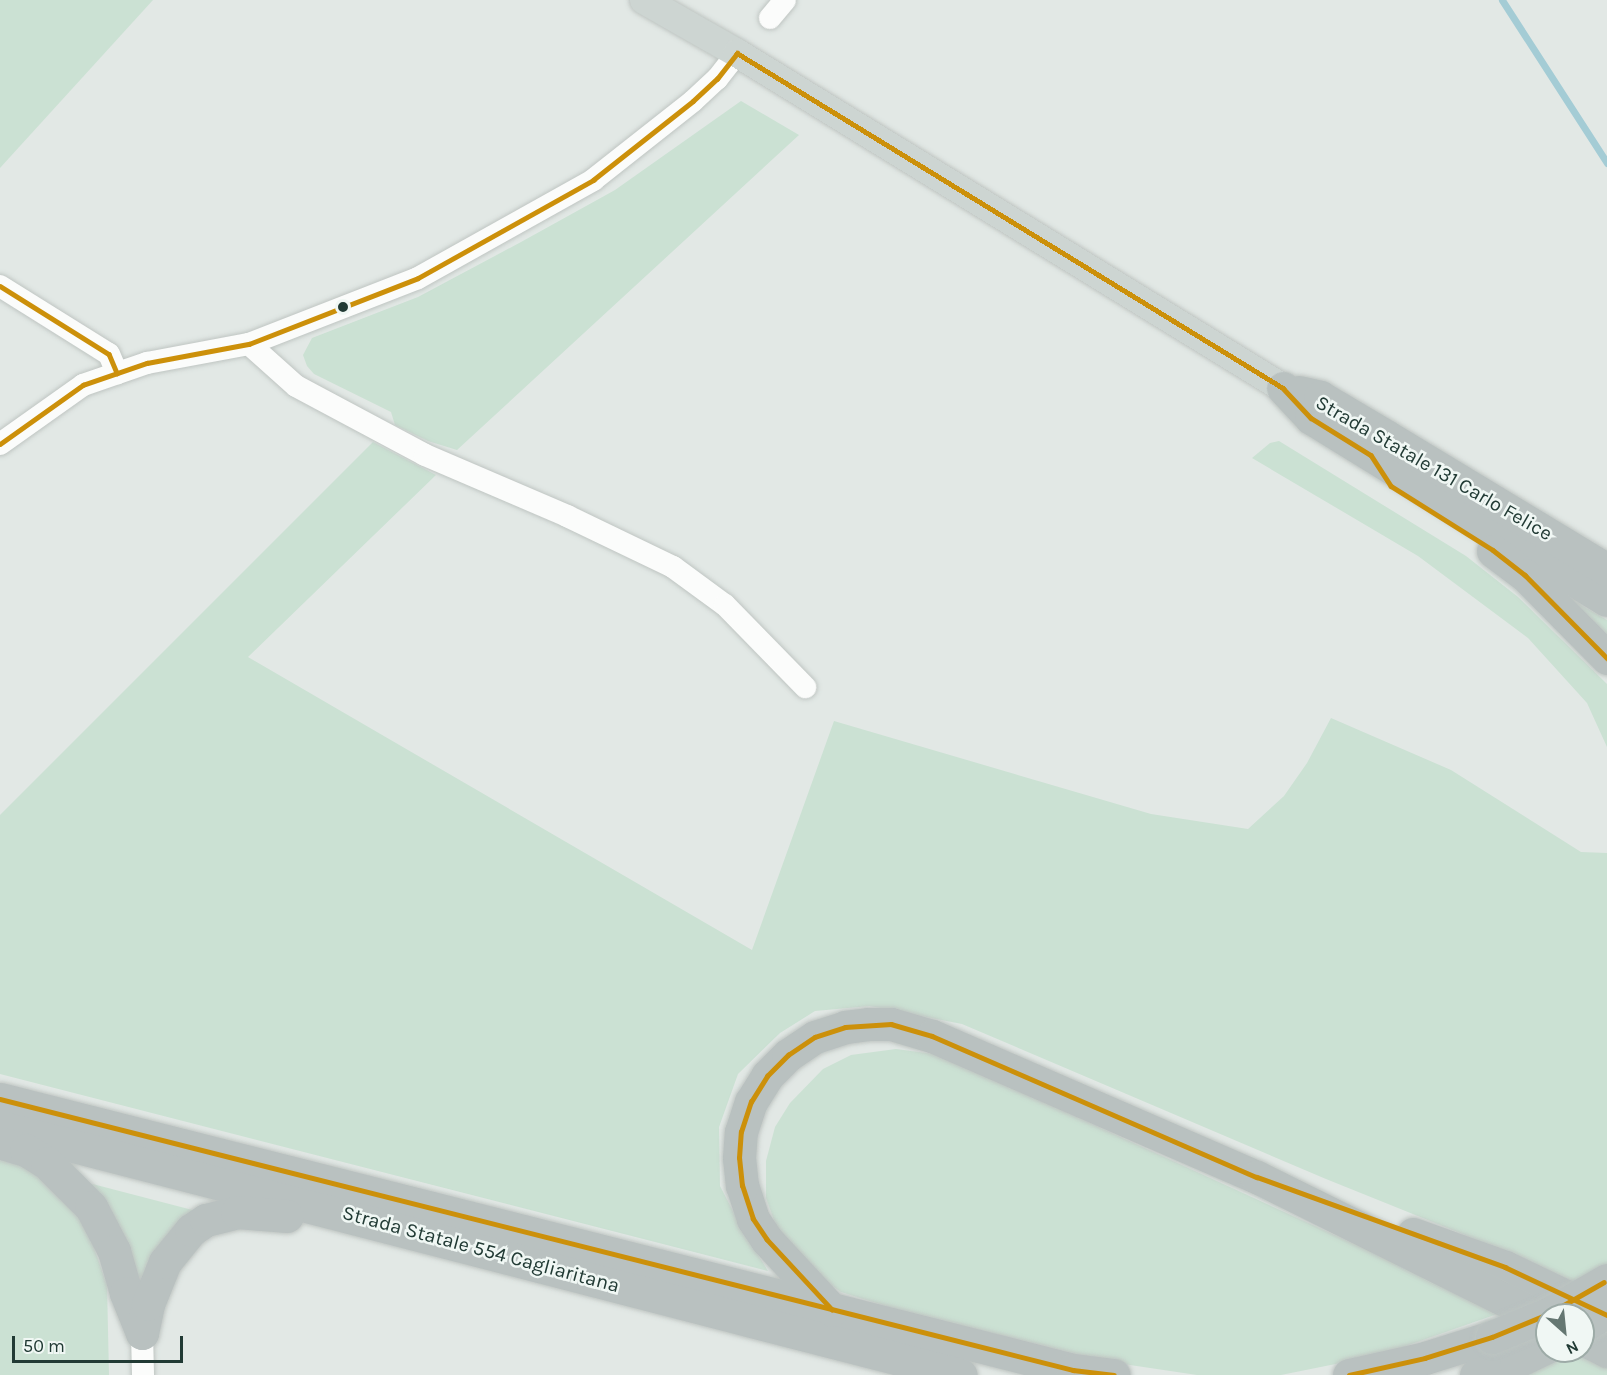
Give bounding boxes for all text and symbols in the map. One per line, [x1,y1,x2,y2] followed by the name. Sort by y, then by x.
[337,301,349,313] unlabelled marker
[1311,390,1557,546] street label: Strada Statale 131 Carlo Felice
[340,1200,622,1298] street label: Strada Statale 554 Cagliaritana
[1535,1303,1595,1363] north arrow
[15,1324,186,1362] scale bar
[23,1335,65,1357] text: 50 m
[1563,1337,1582,1359] text: N

